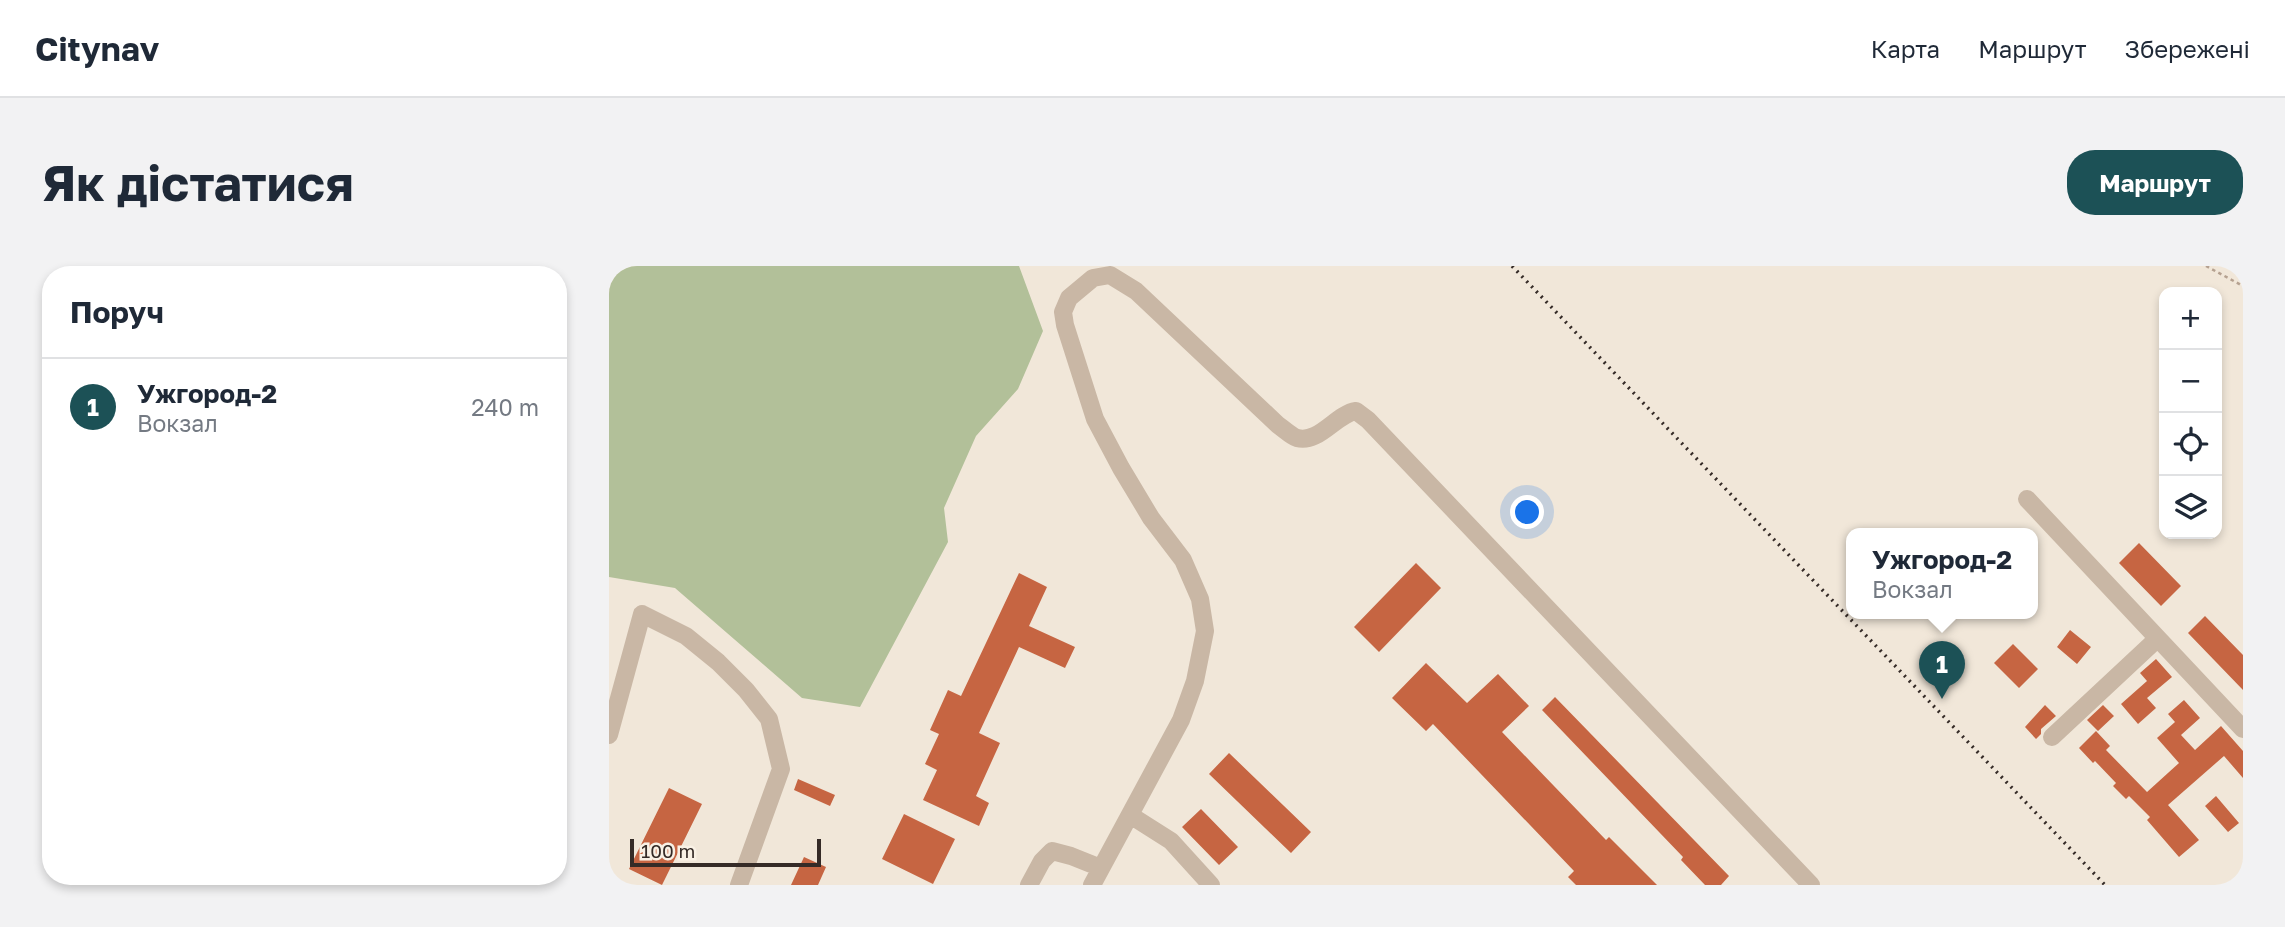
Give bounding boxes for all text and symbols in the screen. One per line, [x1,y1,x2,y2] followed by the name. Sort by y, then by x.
[35,29,159,68] text: Citynav
[1871,34,1940,63] text: Карта
[1978,34,2087,63] text: Маршрут
[2125,34,2250,63] text: Збережені
[2067,150,2243,215] button: Маршрут
[42,153,354,212] text: Як дістатися
[2159,287,2222,539] map controls
[2159,287,2222,350] button: +
[70,294,164,330] text: Поруч
[2159,350,2222,413] button: −
[137,378,277,409] text: Ужгород-2
[87,393,99,421] text: 1
[471,393,539,421] text: 240 m
[137,409,218,437] text: Вокзал
[2159,413,2222,476] button: locate
[2159,476,2222,539] button: layers
[1510,495,1544,529] your location
[1846,528,2038,619] popup
[1872,544,2012,575] text: Ужгород-2
[1872,575,1953,603] text: Вокзал
[1919,641,1965,699] pin: 1
[630,836,821,868] scale bar
[641,839,695,862] text: 100 m

